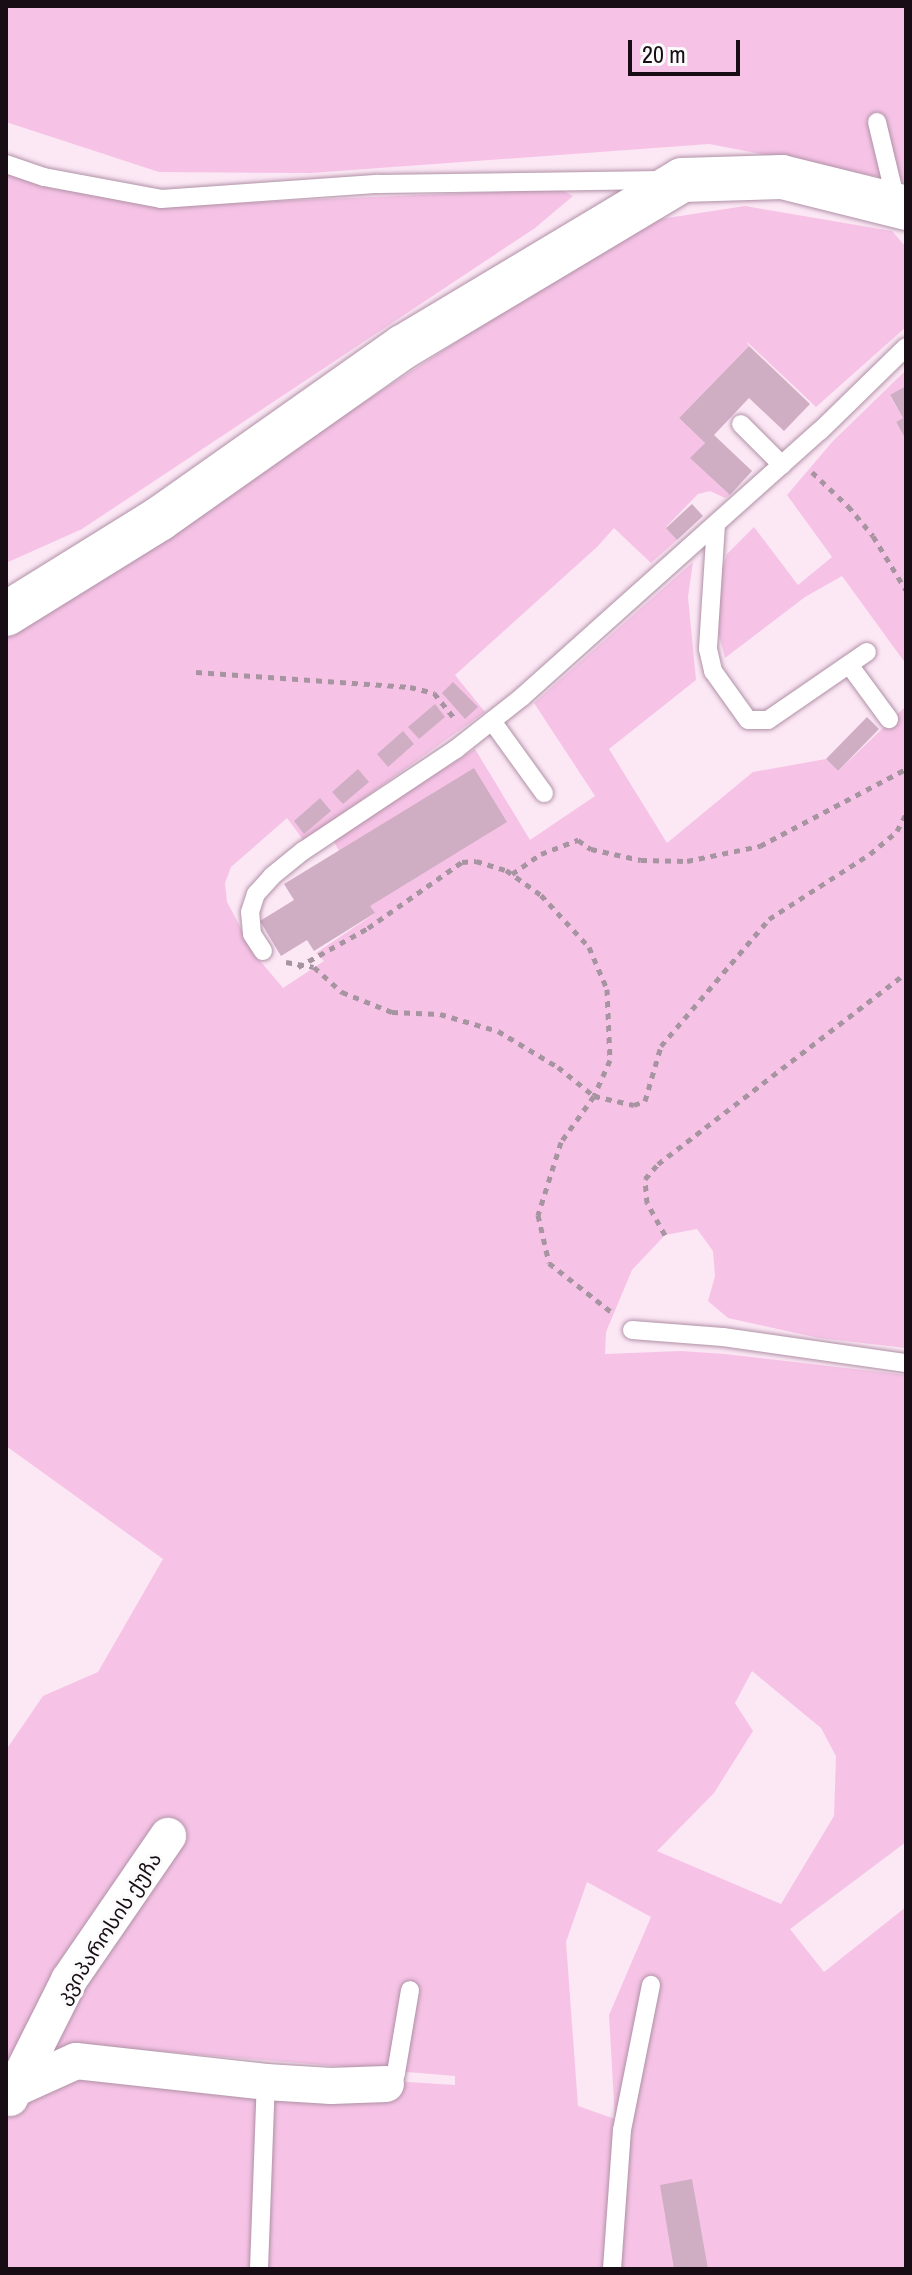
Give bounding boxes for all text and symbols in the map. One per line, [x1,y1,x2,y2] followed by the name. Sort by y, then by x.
[632,24,744,74] scale bar
[642,38,686,70] text: 20 m
[50,1848,166,2008] street label: კვიპაროსის ქუჩა

